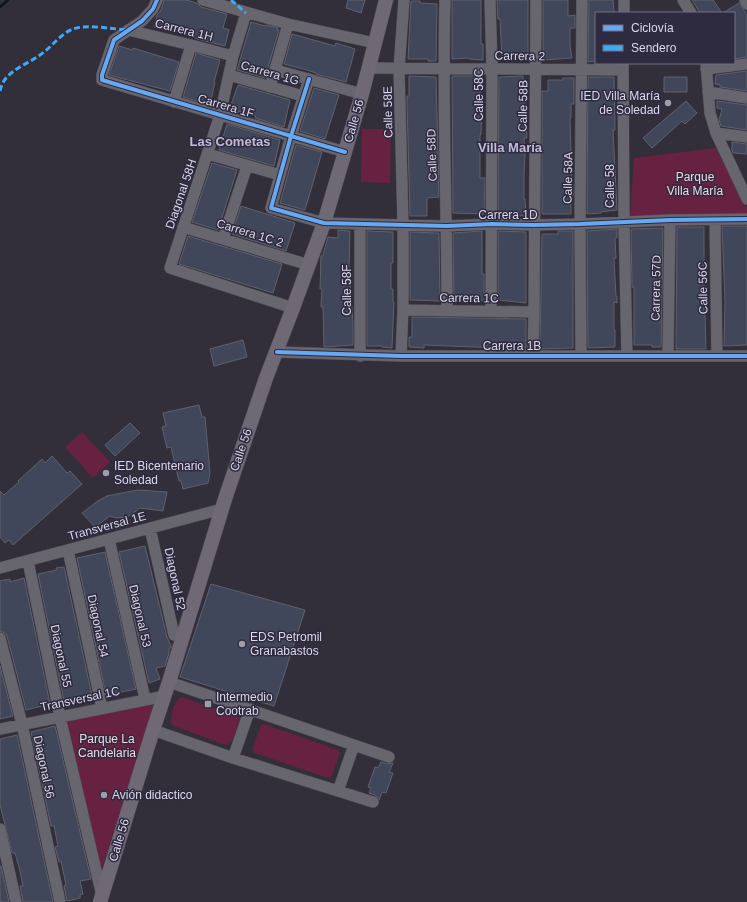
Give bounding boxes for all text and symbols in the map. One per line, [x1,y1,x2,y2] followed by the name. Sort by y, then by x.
[595,12,735,64] legend
[154,16,214,44] street label: Carrera 1H
[631,21,674,35] text: Ciclovía
[631,41,677,55] text: Sendero
[495,49,546,63] street label: Carrera 2
[239,58,301,88] street label: Carrera 1G
[472,68,486,121] street label: Calle 58C
[516,80,530,132] street label: Calle 58B
[381,86,395,138] street label: Calle 58E
[580,89,660,117] place label: IED Villa María de Soledad
[196,91,256,121] street label: Carrera 1F
[341,98,367,144] street label: Calle 56
[663,98,673,108] marker: IED Villa María de Soledad
[424,128,440,182] street label: Calle 58D
[190,134,270,149] district label: Las Cometas
[478,140,543,155] district label: Villa María
[561,152,575,204] street label: Calle 58A
[163,157,199,231] street label: Diagonal 58H
[603,164,617,208] street label: Calle 58
[667,170,724,198] park label: Parque Villa María
[478,208,538,222] street label: Carrera 1D
[215,216,286,250] street label: Carrera 1C 2
[648,255,664,321] street label: Carrera 57D
[696,261,710,314] street label: Calle 56C
[340,264,354,316] street label: Calle 58F
[439,290,499,306] street label: Carrera 1C
[483,339,541,353] street label: Carrera 1B
[227,427,255,473] street label: Calle 56
[114,459,204,487] place label: IED Bicentenario Soledad
[101,468,111,478] marker: IED Bicentenario Soledad
[66,509,148,543] street label: Transversal 1E
[161,546,189,612] street label: Diagonal 52
[126,583,154,649] street label: Diagonal 53
[84,593,112,659] street label: Diagonal 54
[47,623,75,689] street label: Diagonal 55
[250,630,322,658] place label: EDS Petromil Granabastos
[237,639,247,649] marker: EDS Petromil Granabastos
[39,684,121,714] street label: Transversal 1C
[216,690,273,718] place label: Intermedio Cootrab
[203,699,213,709] marker: Intermedio Cootrab
[78,732,136,760] park label: Parque La Candelaria
[30,734,58,800] street label: Diagonal 56
[112,788,193,802] place label: Avión didactico
[99,790,109,800] marker: Avión didactico
[106,817,132,863] street label: Calle 56

